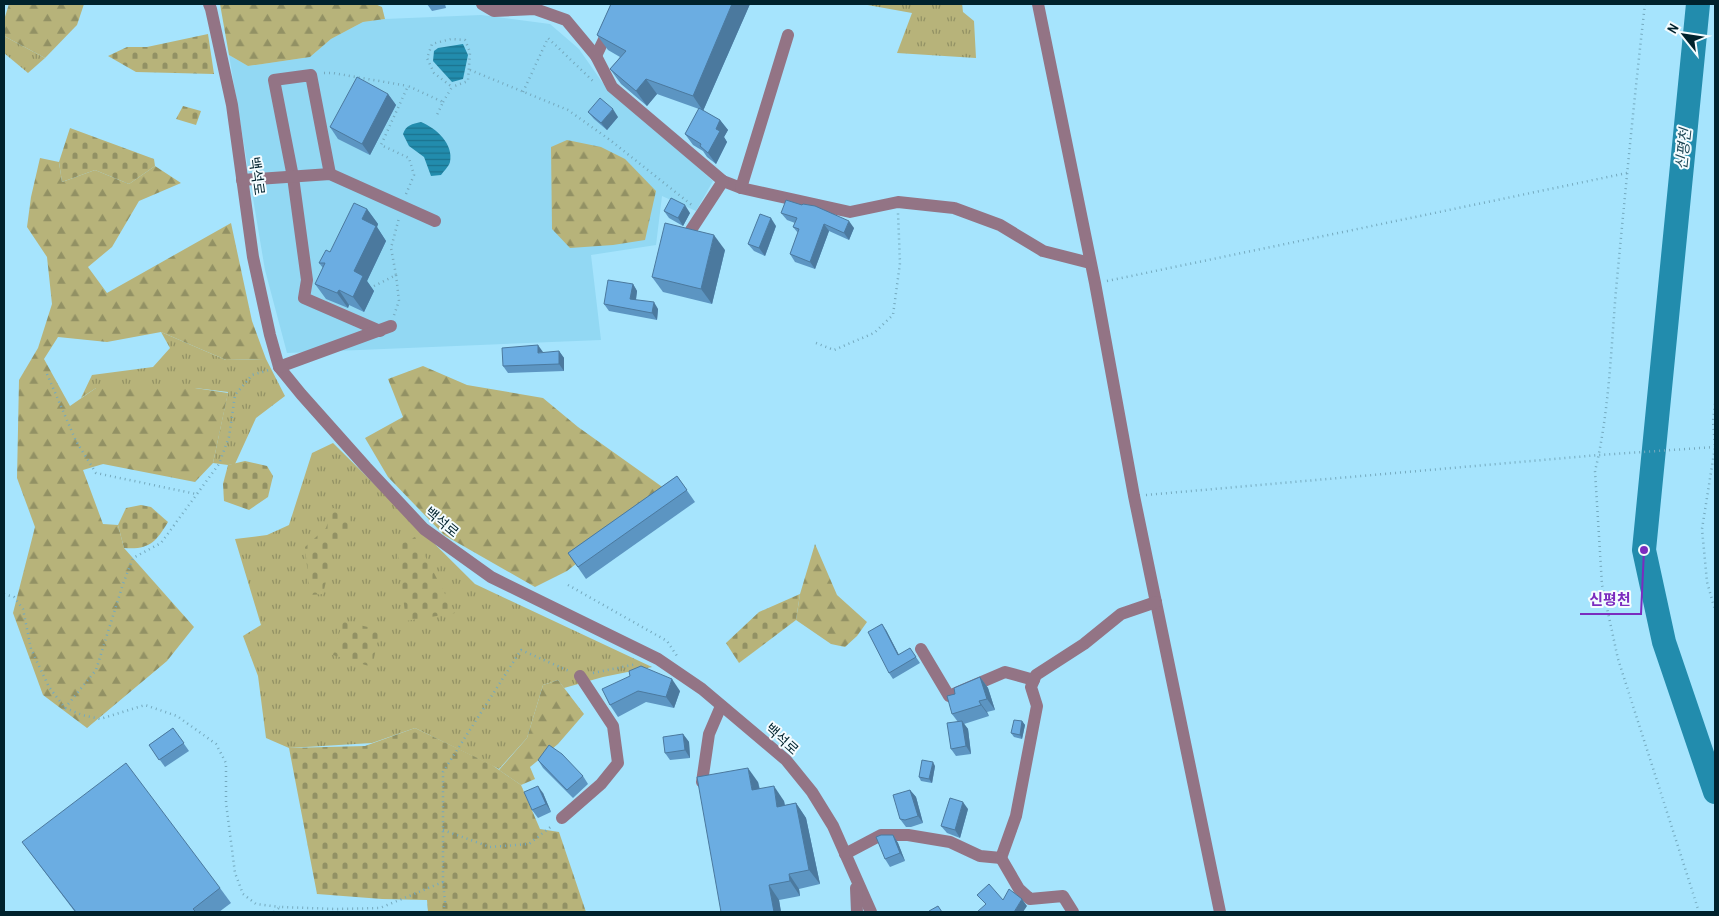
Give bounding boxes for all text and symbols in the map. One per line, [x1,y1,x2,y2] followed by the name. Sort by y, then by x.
[1659,10,1709,60] north arrow
[1663,20,1683,37] text: N
[1670,125,1696,171] water label: 신평천
[245,156,269,197] street label: 백석로
[421,503,463,541] street label: 백석로
[1580,584,1641,614] callout: 신평천
[1589,589,1631,610] text: 신평천
[762,719,802,759] street label: 백석로

